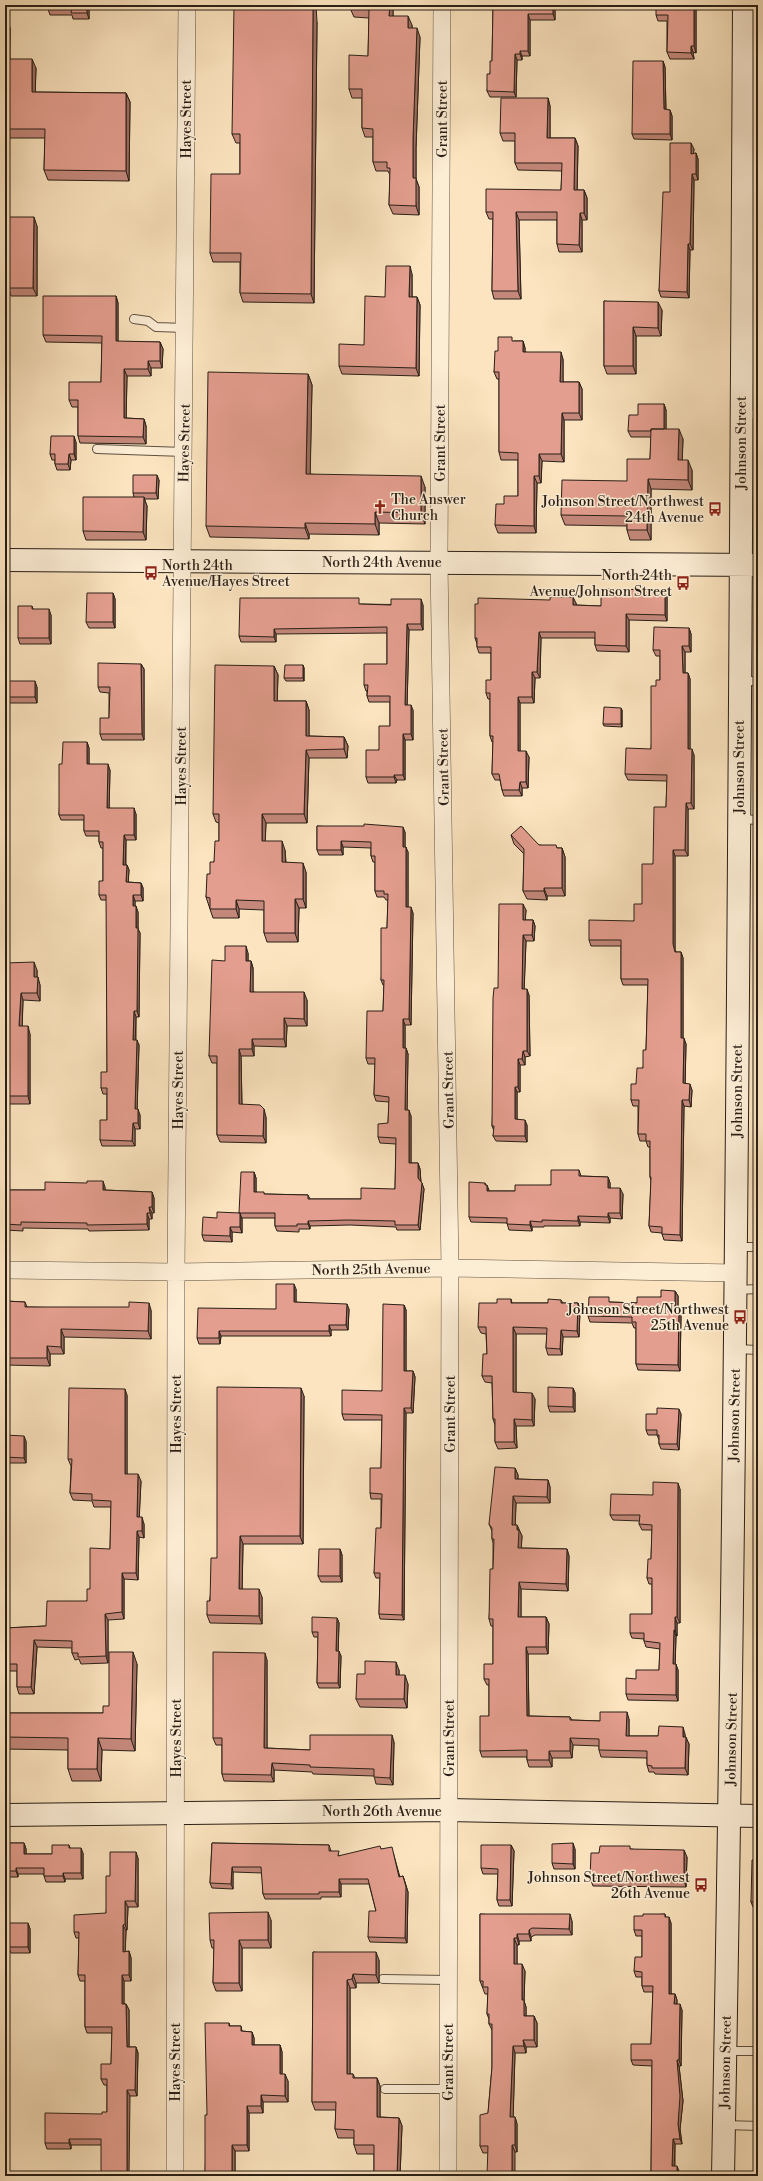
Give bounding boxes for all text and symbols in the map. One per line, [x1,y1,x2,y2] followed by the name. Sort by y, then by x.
[178,80,196,158] street label: Hayes Street
[434,80,452,158] street label: Grant Street
[733,396,751,491] street label: Johnson Street
[175,403,195,483] street label: Hayes Street
[432,404,450,482] street label: Grant Street
[391,491,466,525] place label: The Answer Church
[541,493,704,527] place label: Johnson Street/Northwest 24th Avenue
[372,499,388,515] church icon: The Answer Church
[707,501,723,517] bus stop icon: Johnson Street/Northwest 24th Avenue
[322,554,442,572] street label: North 24th Avenue
[161,557,290,591] place label: North 24th Avenue/Hayes Street
[143,565,159,581] bus stop icon: North 24th Avenue/Hayes Street
[528,567,673,601] place label: North 24th Avenue/Johnson Street
[675,575,691,591] bus stop icon: North 24th Avenue/Johnson Street
[731,720,749,815] street label: Johnson Street
[173,727,191,805] street label: Hayes Street
[434,728,454,806] street label: Grant Street
[729,1044,747,1139] street label: Johnson Street
[170,1051,188,1129] street label: Hayes Street
[439,1051,459,1129] street label: Grant Street
[311,1260,431,1280] street label: North 25th Avenue
[566,1301,729,1335] place label: Johnson Street/Northwest 25th Avenue
[732,1309,748,1325] bus stop icon: Johnson Street/Northwest 25th Avenue
[725,1368,745,1463] street label: Johnson Street
[168,1375,186,1453] street label: Hayes Street
[442,1375,460,1453] street label: Grant Street
[722,1692,742,1787] street label: Johnson Street
[168,1699,186,1777] street label: Hayes Street
[441,1699,459,1777] street label: Grant Street
[322,1803,442,1821] street label: North 26th Avenue
[527,1869,690,1903] place label: Johnson Street/Northwest 26th Avenue
[693,1877,709,1893] bus stop icon: Johnson Street/Northwest 26th Avenue
[716,2015,736,2110] street label: Johnson Street
[167,2023,185,2101] street label: Hayes Street
[440,2023,458,2101] street label: Grant Street

